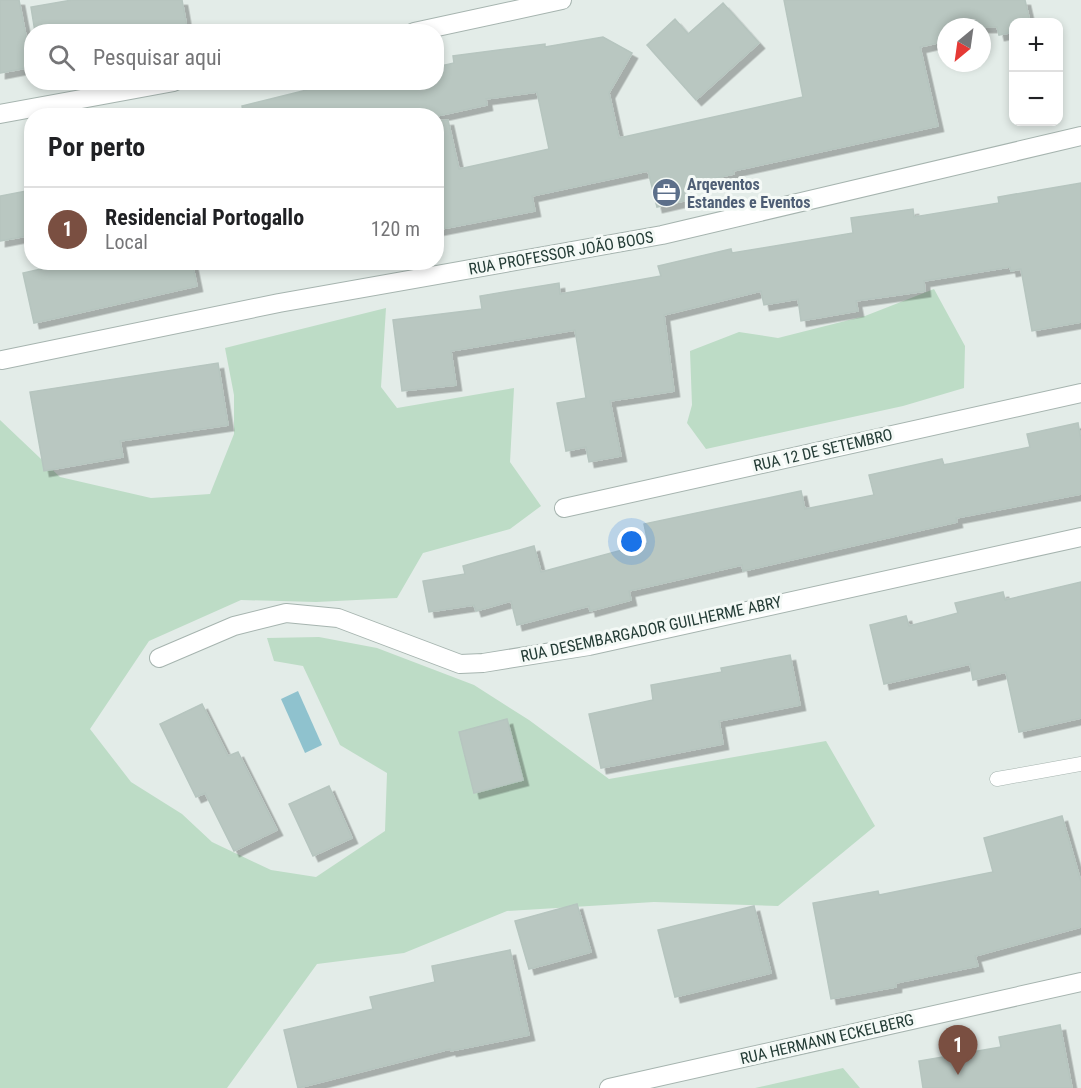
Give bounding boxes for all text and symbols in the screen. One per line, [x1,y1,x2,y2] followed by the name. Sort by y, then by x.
[937,18,991,72] north arrow
[1009,18,1063,126] map controls
[1009,18,1063,72] button: +
[24,24,444,90] search box
[45,41,78,74] icon: search
[93,45,222,70] text: Pesquisar aqui
[1009,72,1063,126] button: −
[48,132,145,162] text: Por perto
[687,175,810,212] place label: Arqeventos Estandes e Eventos
[650,177,682,209] office icon: Arqeventos Estandes e Eventos
[105,205,304,230] text: Residencial Portogallo
[62,217,73,241] text: 1
[371,217,420,241] text: 120 m
[467,226,655,279] street label: RUA PROFESSOR JOÃO BOOS
[105,230,148,254] text: Local
[752,425,894,475] street label: RUA 12 DE SETEMBRO
[617,527,646,556] your location
[519,592,784,666] street label: RUA DESEMBARGADOR GUILHERME ABRY
[738,1010,916,1068] street label: RUA HERMANN ECKELBERG
[938,1026,978,1075] pin: 1

